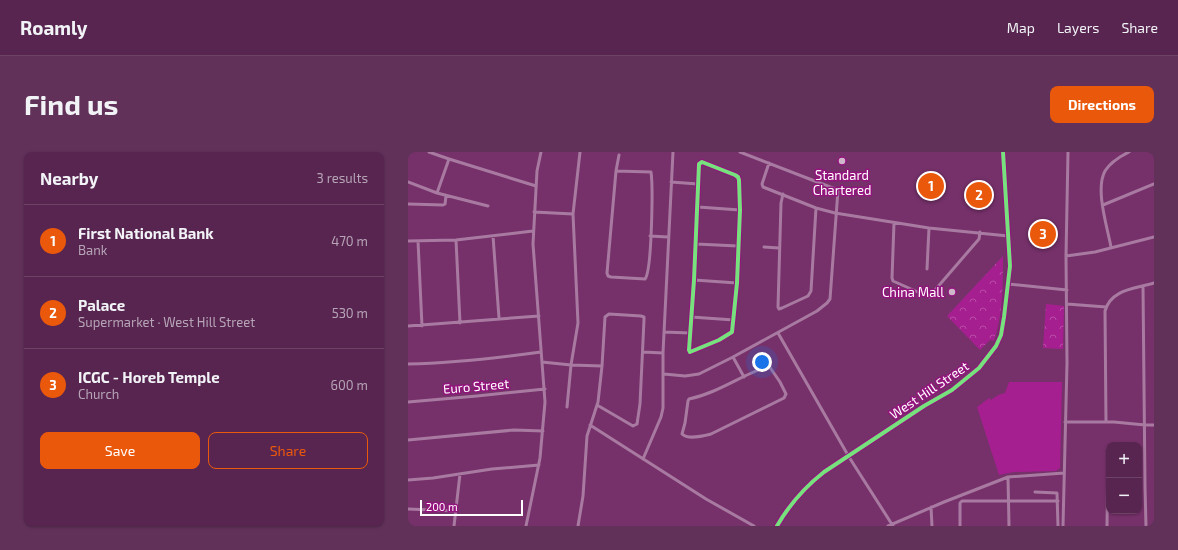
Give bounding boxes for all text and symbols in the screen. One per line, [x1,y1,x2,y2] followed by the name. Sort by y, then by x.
[20,16,87,39] text: Roamly
[1007,19,1035,36] text: Map
[1057,19,1099,36] text: Layers
[1121,19,1158,36] text: Share
[1050,86,1154,123] button: Directions
[24,87,118,121] text: Find us
[837,156,847,166] marker: Standard Chartered
[813,167,871,198] place label: Standard Chartered
[40,168,98,188] text: Nearby
[317,170,368,186] text: 3 results
[918,171,944,201] pin: 1
[966,180,992,210] pin: 2
[1030,219,1056,249] pin: 3
[78,224,214,242] text: First National Bank
[50,233,56,249] text: 1
[331,233,368,249] text: 470 m
[78,242,107,258] text: Bank
[882,284,944,300] place label: China Mall
[947,287,957,297] marker: China Mall
[78,296,125,314] text: Palace
[49,305,57,321] text: 2
[332,305,368,321] text: 530 m
[78,314,255,330] text: Supermarket · West Hill Street
[752,352,772,372] your location
[886,358,972,422] street label: West Hill Street
[78,368,220,386] text: ICGC - Horeb Temple
[442,375,510,397] street label: Euro Street
[49,377,57,393] text: 3
[331,377,368,393] text: 600 m
[78,386,119,402] text: Church
[40,432,200,469] button: Save
[208,432,368,469] button: Share
[1106,442,1142,514] map controls
[1106,442,1142,478] button: +
[1106,478,1142,514] button: −
[420,498,523,517] scale bar
[426,500,458,513] text: 200 m

